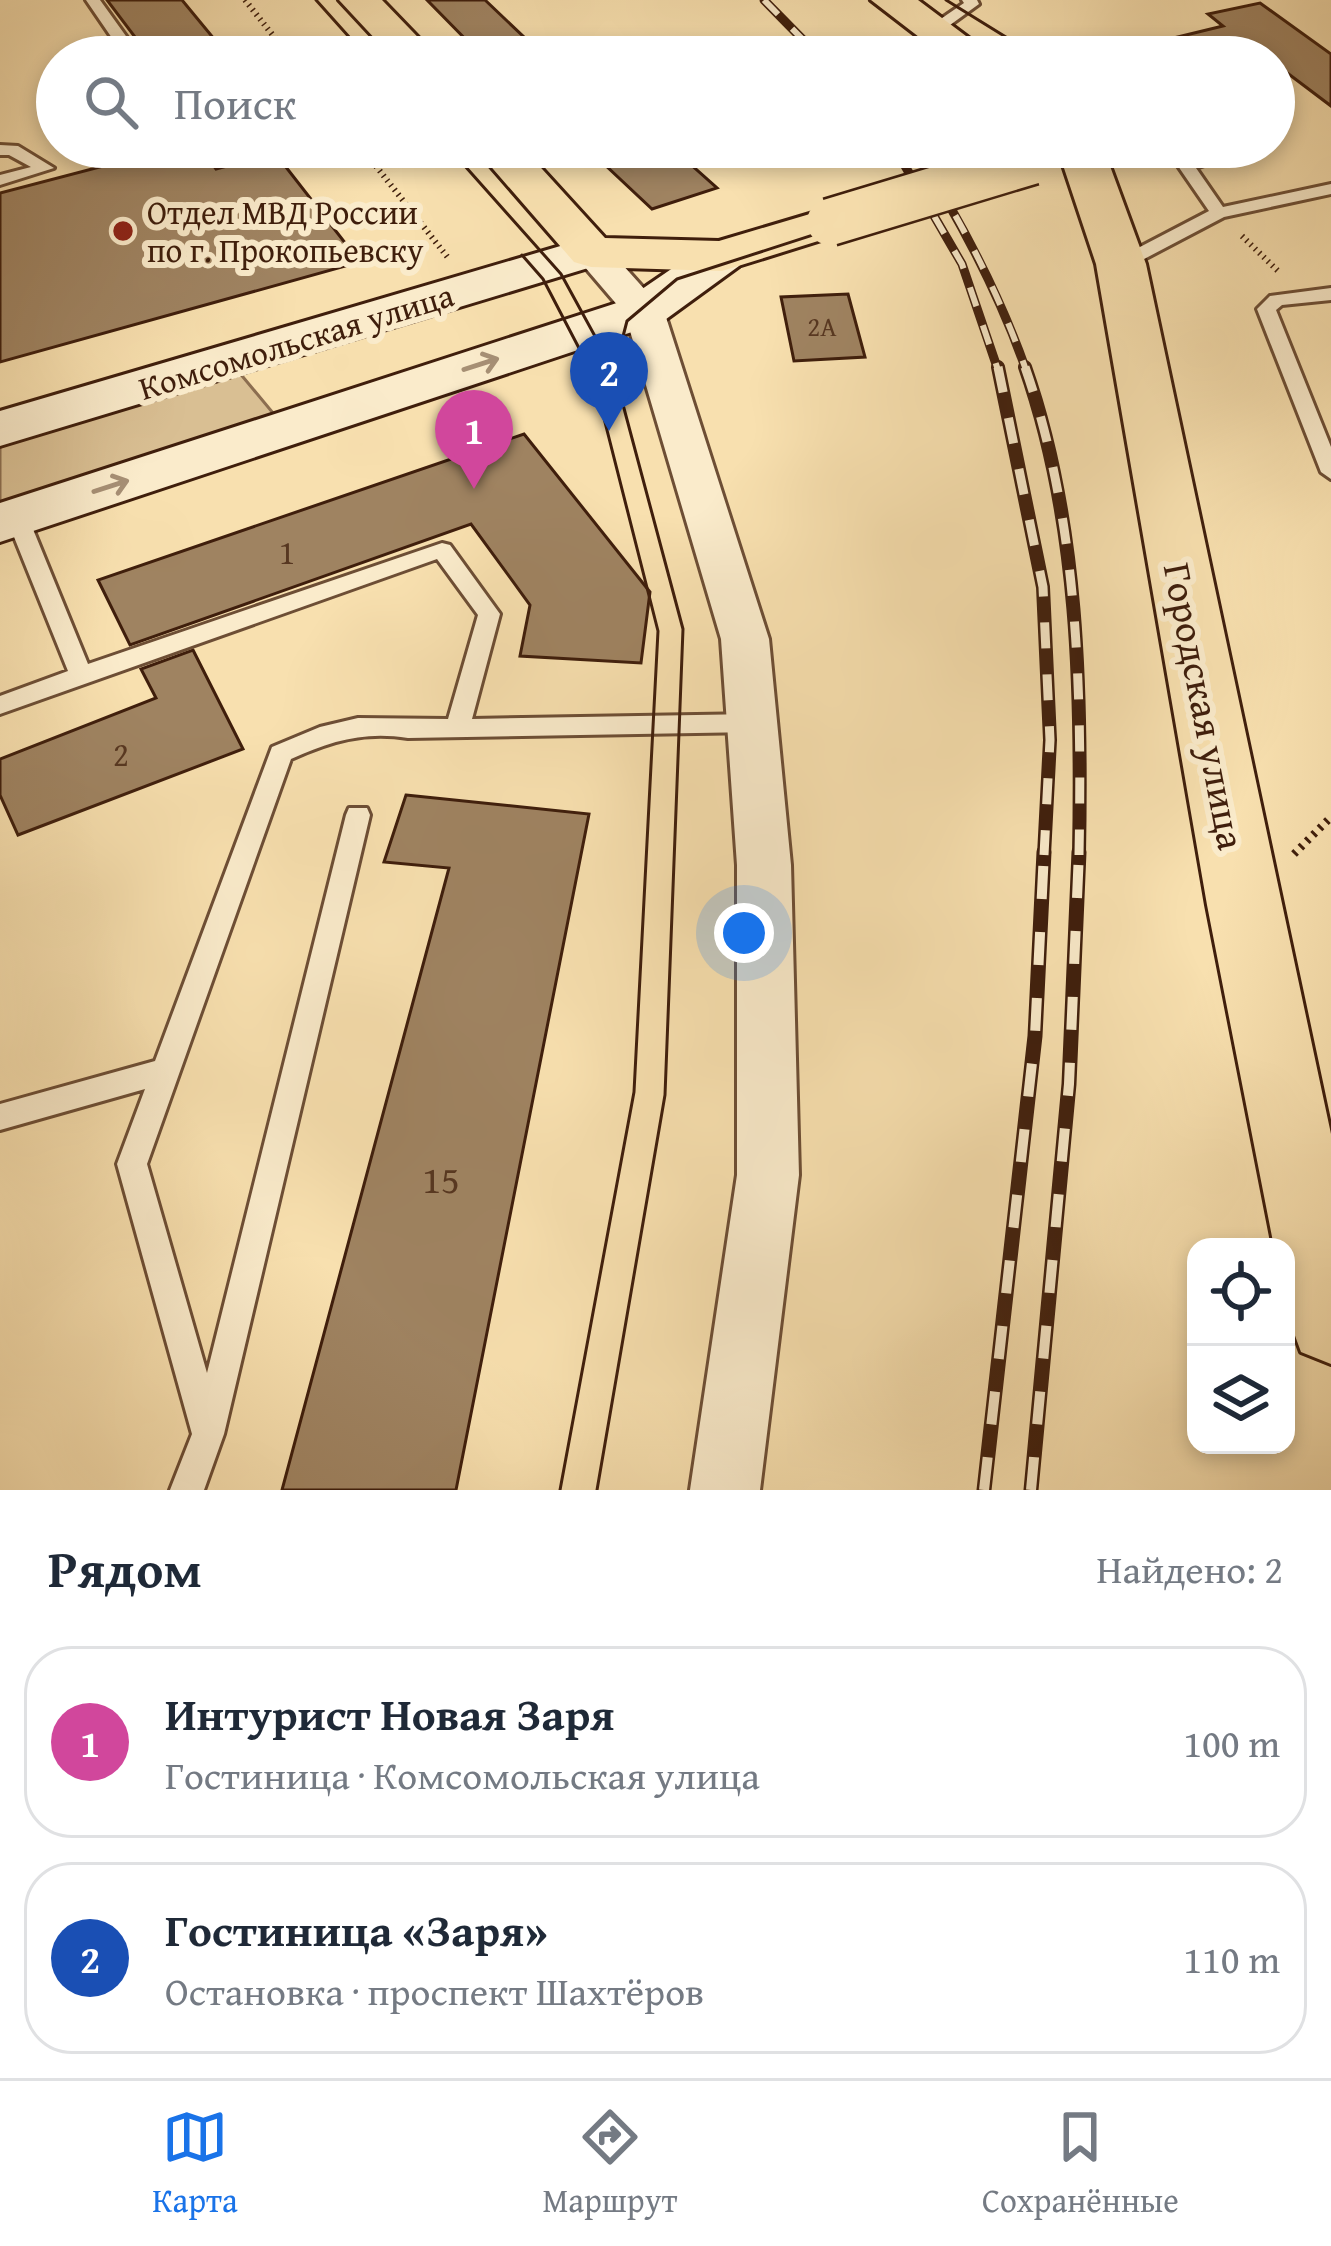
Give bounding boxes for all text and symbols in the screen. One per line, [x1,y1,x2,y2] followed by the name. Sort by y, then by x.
[36,36,1295,168] search box
[78,69,144,135] icon: search
[174,70,296,135] text: Поиск
[147,188,424,274] place label: Отдел МВД России по г. Прокопьевску
[110,218,136,244] marker: Отдел МВД России по г. Прокопьевску
[133,270,460,412] street label: Комсомольская улица
[807,306,837,346] house number: 2А
[570,332,648,431] pin: 2
[462,352,500,374] one-way arrow
[435,390,513,489] pin: 1
[91,474,129,496] one-way arrow
[279,528,295,576] house number: 1
[1150,558,1261,855] street label: Городская улица
[113,730,129,778] house number: 2
[714,903,774,963] your location
[422,1150,460,1207] house number: 15
[1187,1238,1295,1454] map controls
[1187,1238,1295,1346] button: locate
[1187,1346,1295,1454] button: layers
[48,1531,202,1606] text: Рядом
[1096,1540,1283,1597] text: Найдено: 2
[165,1681,614,1746] text: Интурист Новая Заря
[80,1714,100,1771] text: 1
[1183,1714,1280,1771] text: 100 m
[165,1746,760,1803] text: Гостиница · Комсомольская улица
[165,1897,548,1962] text: Гостиница «Заря»
[80,1930,100,1987] text: 2
[1183,1930,1280,1987] text: 110 m
[165,1962,704,2019] text: Остановка · проспект Шахтёров
[152,2104,238,2224] tab: Карта
[542,2104,677,2224] tab: Маршрут
[982,2104,1179,2224] tab: Сохранённые

